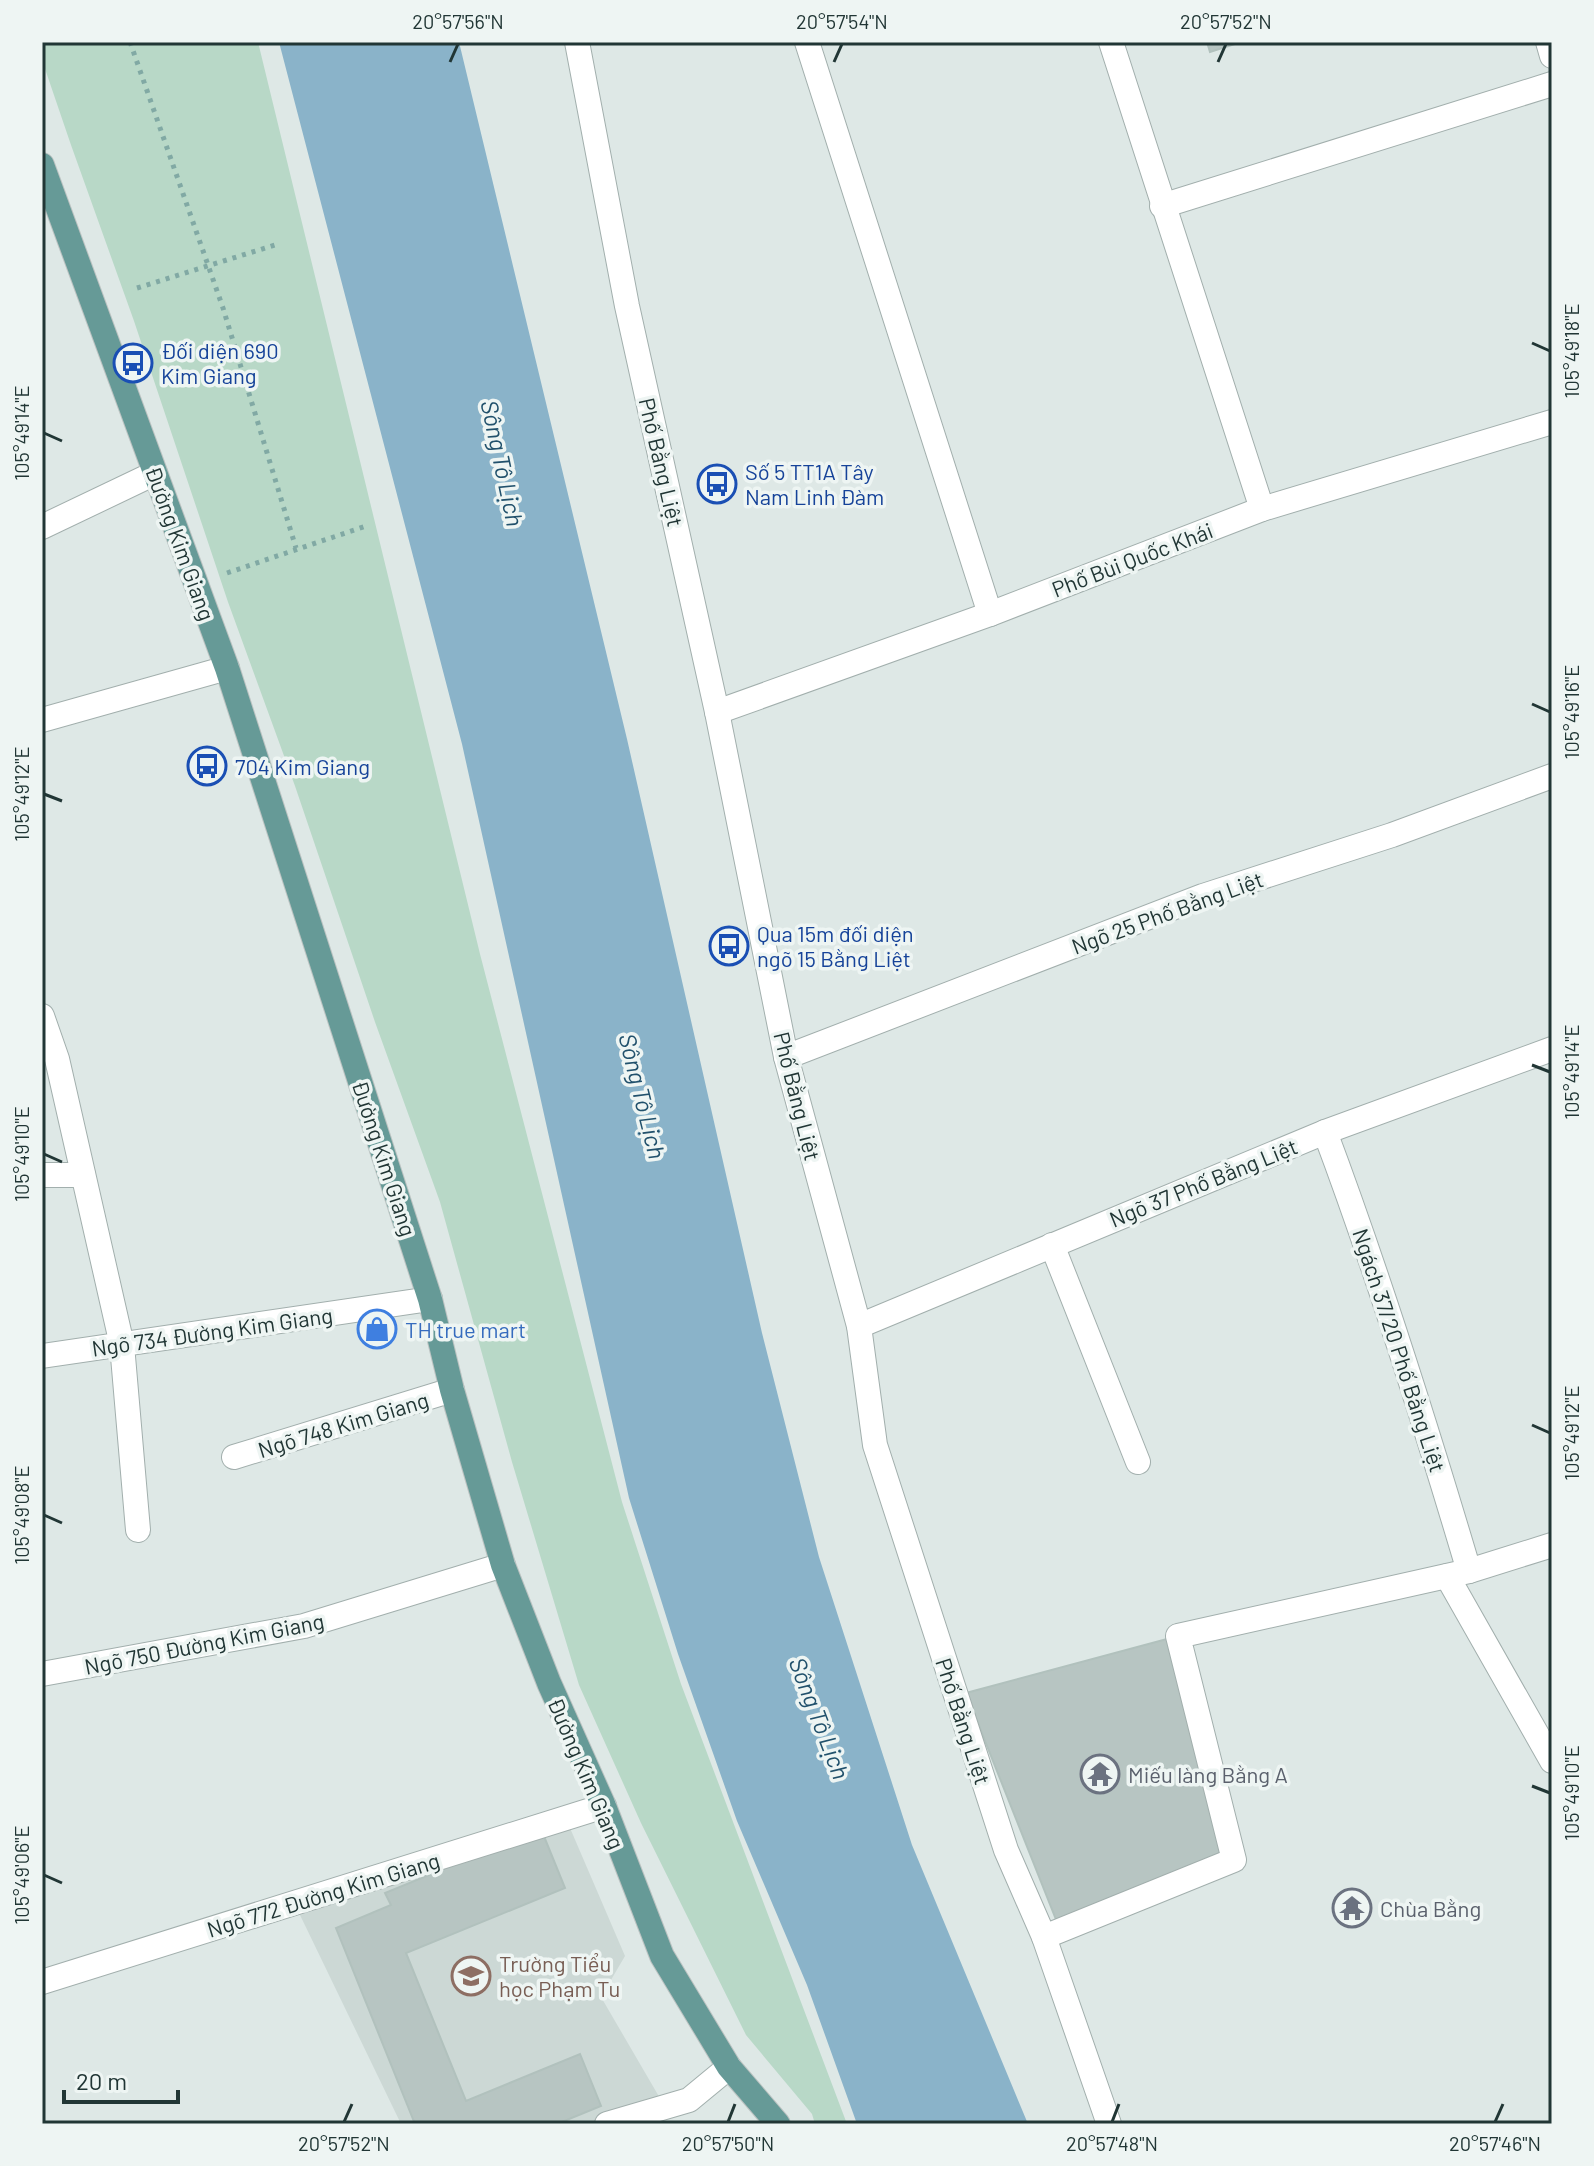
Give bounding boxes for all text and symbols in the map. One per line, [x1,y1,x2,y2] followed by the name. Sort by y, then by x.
[412,9,504,33] text: 20°57'56"N
[796,9,888,33] text: 20°57'54"N
[1180,9,1272,33] text: 20°57'52"N
[1559,303,1583,399] text: 105°49'18"E
[161,337,279,388] place label: Đối diện 690 Kim Giang
[112,342,154,384] bus stop icon: Đối diện 690 Kim Giang
[9,385,33,481] text: 105°49'14"E
[635,395,689,529] street label: Phố Bằng Liệt
[475,397,531,529] water label: Sông Tô Lịch
[745,458,884,509] place label: Số 5 TT1A Tây Nam Linh Đàm
[141,462,221,624] street label: Đường Kim Giang
[696,463,738,505] bus stop icon: Số 5 TT1A Tây Nam Linh Đàm
[1048,516,1216,602] street label: Phố Bùi Quốc Khái
[1559,665,1583,759] text: 105°49'16"E
[186,745,228,787] bus stop icon: 704 Kim Giang
[9,746,33,842] text: 105°49'12"E
[235,753,370,779] place label: 704 Kim Giang
[1068,865,1266,959] street label: Ngõ 25 Phố Bằng Liệt
[757,920,914,971] place label: Qua 15m đối diện ngõ 15 Bằng Liệt
[708,925,750,967] bus stop icon: Qua 15m đối diện ngõ 15 Bằng Liệt
[1559,1024,1583,1120] text: 105°49'14"E
[769,1029,827,1163] street label: Phố Bằng Liệt
[613,1030,673,1162] water label: Sông Tô Lịch
[348,1077,422,1239] street label: Đường Kim Giang
[9,1106,33,1202] text: 105°49'10"E
[1105,1132,1301,1232] street label: Ngõ 37 Phố Bằng Liệt
[1348,1225,1452,1475] street label: Ngách 37/20 Phố Bằng Liệt
[90,1301,334,1361] street label: Ngõ 734 Đường Kim Giang
[356,1308,398,1350] shop icon: TH true mart
[405,1316,526,1342] place label: TH true mart
[1559,1385,1583,1481] text: 105°49'12"E
[255,1386,431,1462] street label: Ngõ 748 Kim Giang
[9,1465,33,1565] text: 105°49'08"E
[82,1607,326,1679] street label: Ngõ 750 Đường Kim Giang
[783,1653,857,1783] water label: Sông Tô Lịch
[931,1654,997,1788] street label: Phố Bằng Liệt
[543,1693,631,1853] street label: Đường Kim Giang
[1559,1745,1583,1841] text: 105°49'10"E
[1079,1753,1121,1795] temple icon: Miếu làng Bằng A
[1128,1761,1288,1787] place label: Miếu làng Bằng A
[9,1825,33,1925] text: 105°49'06"E
[204,1846,442,1942] street label: Ngõ 772 Đường Kim Giang
[1331,1887,1373,1929] temple icon: Chùa Bằng
[1380,1895,1481,1921] place label: Chùa Bằng
[499,1950,620,2001] place label: Trường Tiểu học Phạm Tu
[450,1955,492,1997] school or university icon: Trường Tiểu học Phạm Tu
[64,2054,178,2104] scale bar
[76,2066,127,2095] text: 20 m
[298,2131,390,2155] text: 20°57'52"N
[682,2131,774,2155] text: 20°57'50"N
[1066,2131,1158,2155] text: 20°57'48"N
[1449,2131,1541,2155] text: 20°57'46"N

